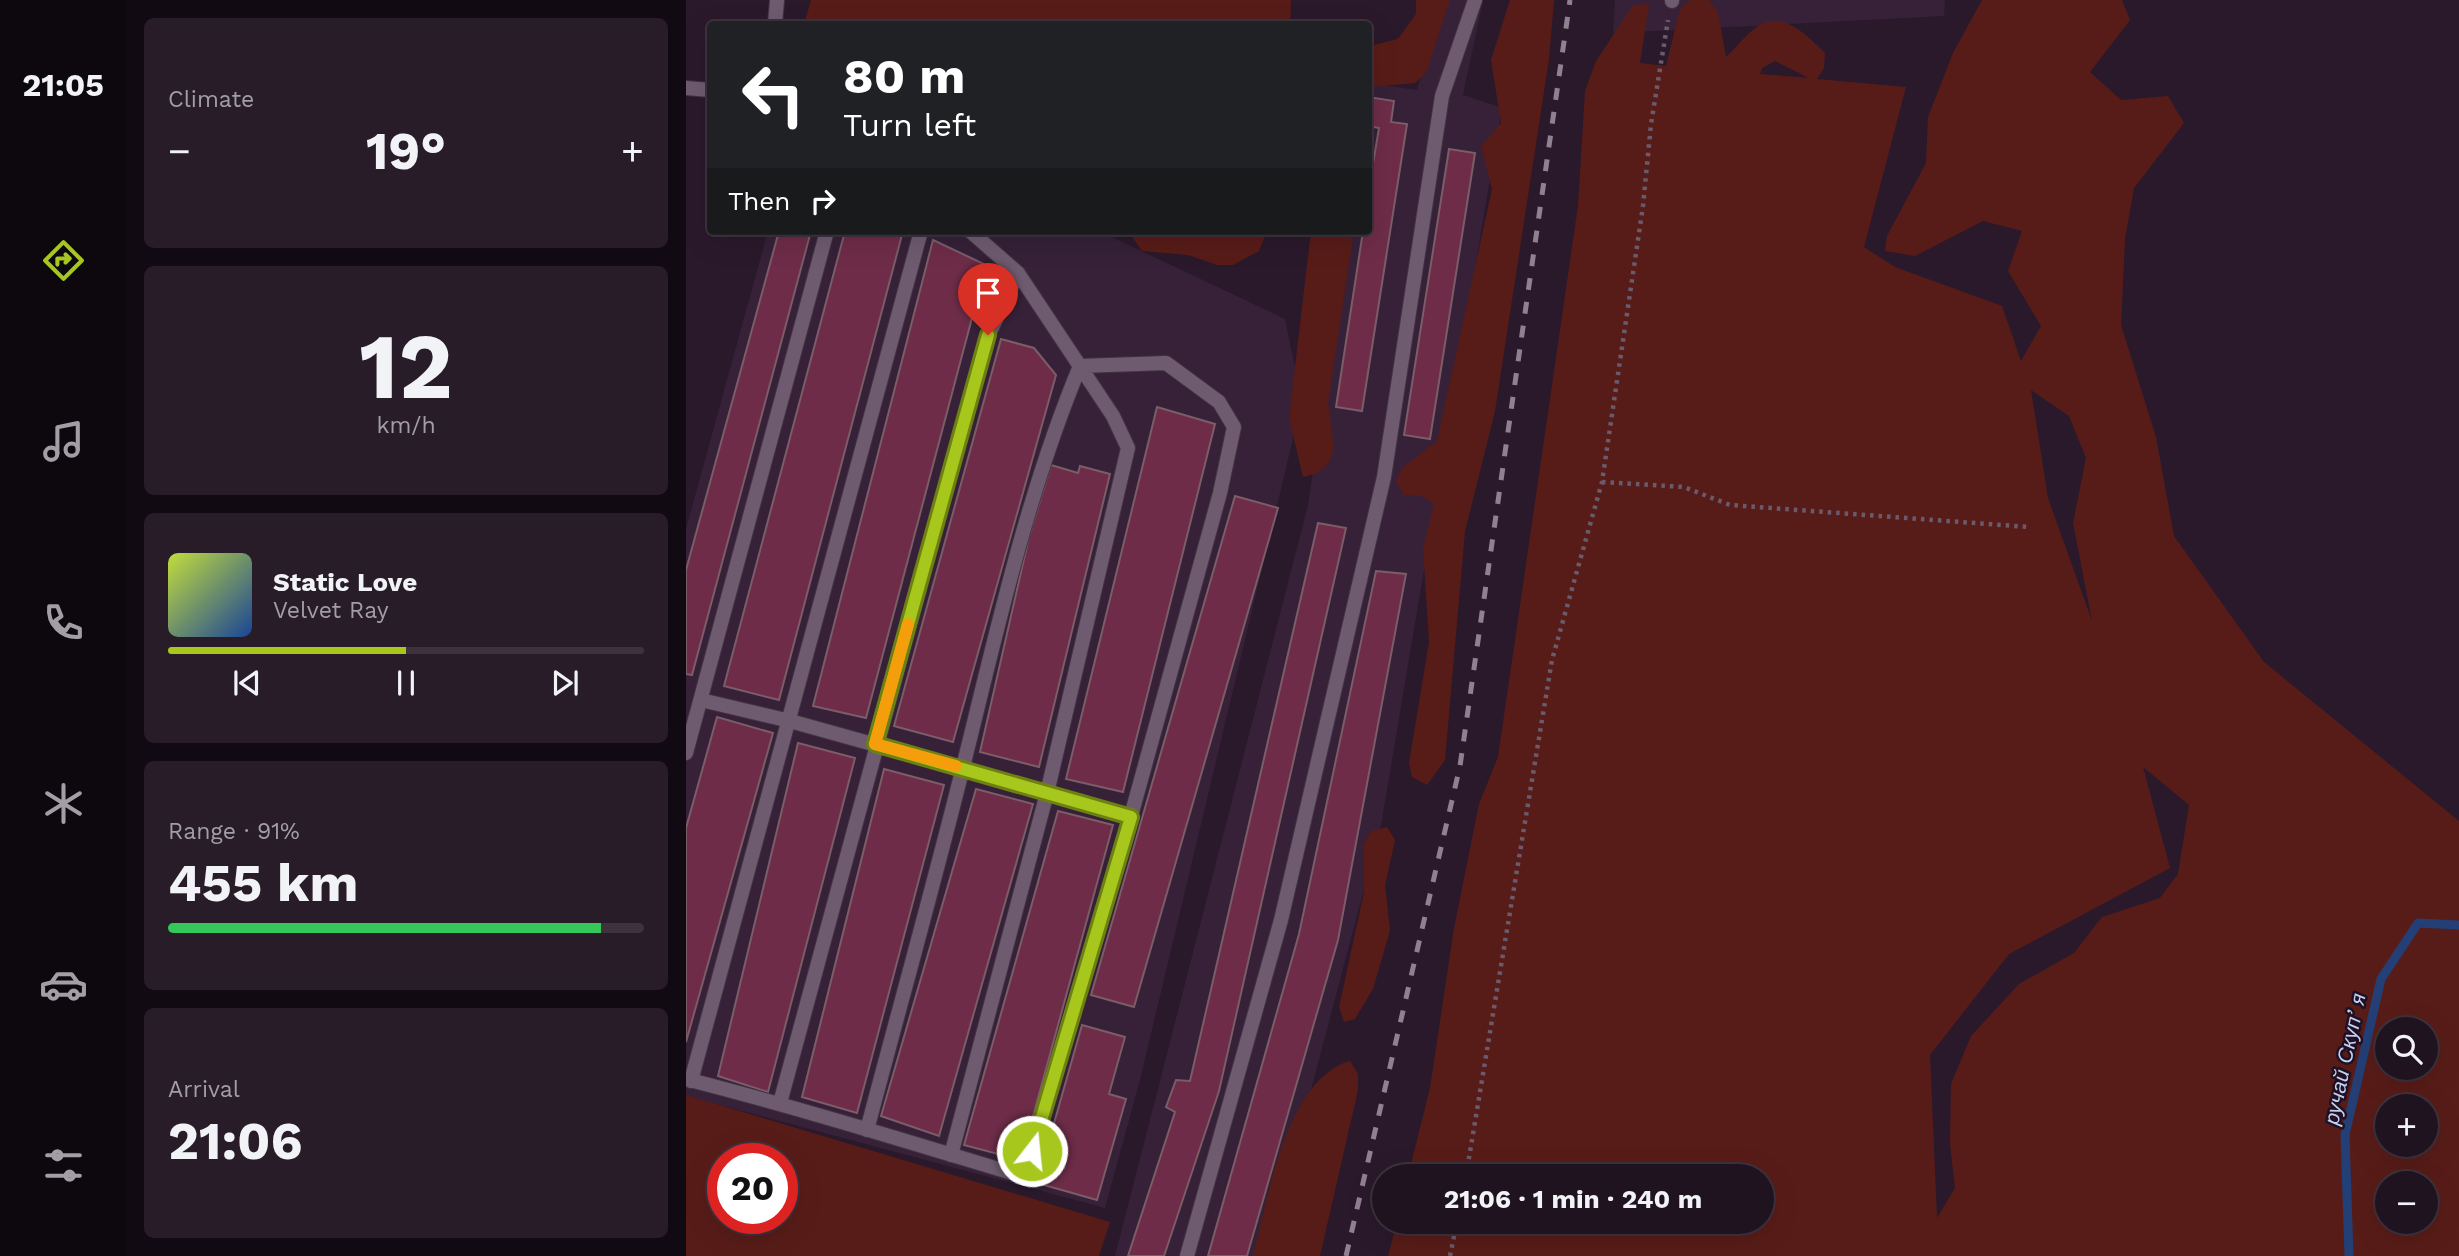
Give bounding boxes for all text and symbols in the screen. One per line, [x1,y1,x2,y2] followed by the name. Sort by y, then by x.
[843,47,965,105] text: 80 m
[728,49,819,140] icon: left
[22,66,104,104] text: 21:05
[168,86,254,113] text: Climate
[843,106,976,144] text: Turn left
[366,121,446,182] text: 19°
[168,129,191,173] text: −
[621,129,644,173] text: +
[804,182,842,220] icon: right
[728,186,790,216] text: Then
[39,236,88,285] icon: directions
[958,263,1018,335] pin
[969,274,1007,312] icon: arrive
[359,313,453,420] text: 12
[376,412,436,439] text: km/h
[39,417,88,466] icon: music
[273,567,417,597] text: Static Love
[273,597,389,624] text: Velvet Ray
[39,598,88,647] icon: phone
[228,664,266,702] icon: previous
[387,664,425,702] icon: pause
[546,664,584,702] icon: next
[39,779,88,828] icon: climate
[168,818,300,845] text: Range · 91%
[168,853,358,914] text: 455 km
[39,960,88,1009] icon: car
[2318,991,2371,1128] water label: ручай Скупʼя
[2375,1017,2438,1234] map controls
[2375,1017,2438,1080] button: search
[168,1076,240,1103] text: Arrival
[2375,1094,2438,1157] button: +
[168,1111,303,1172] text: 21:06
[995,1114,1069,1188] position arrow
[39,1141,88,1190] icon: filters
[707,1143,798,1234] speed limit sign: 20
[2375,1171,2438,1234] button: −
[1444,1184,1702,1214] text: 21:06 · 1 min · 240 m

